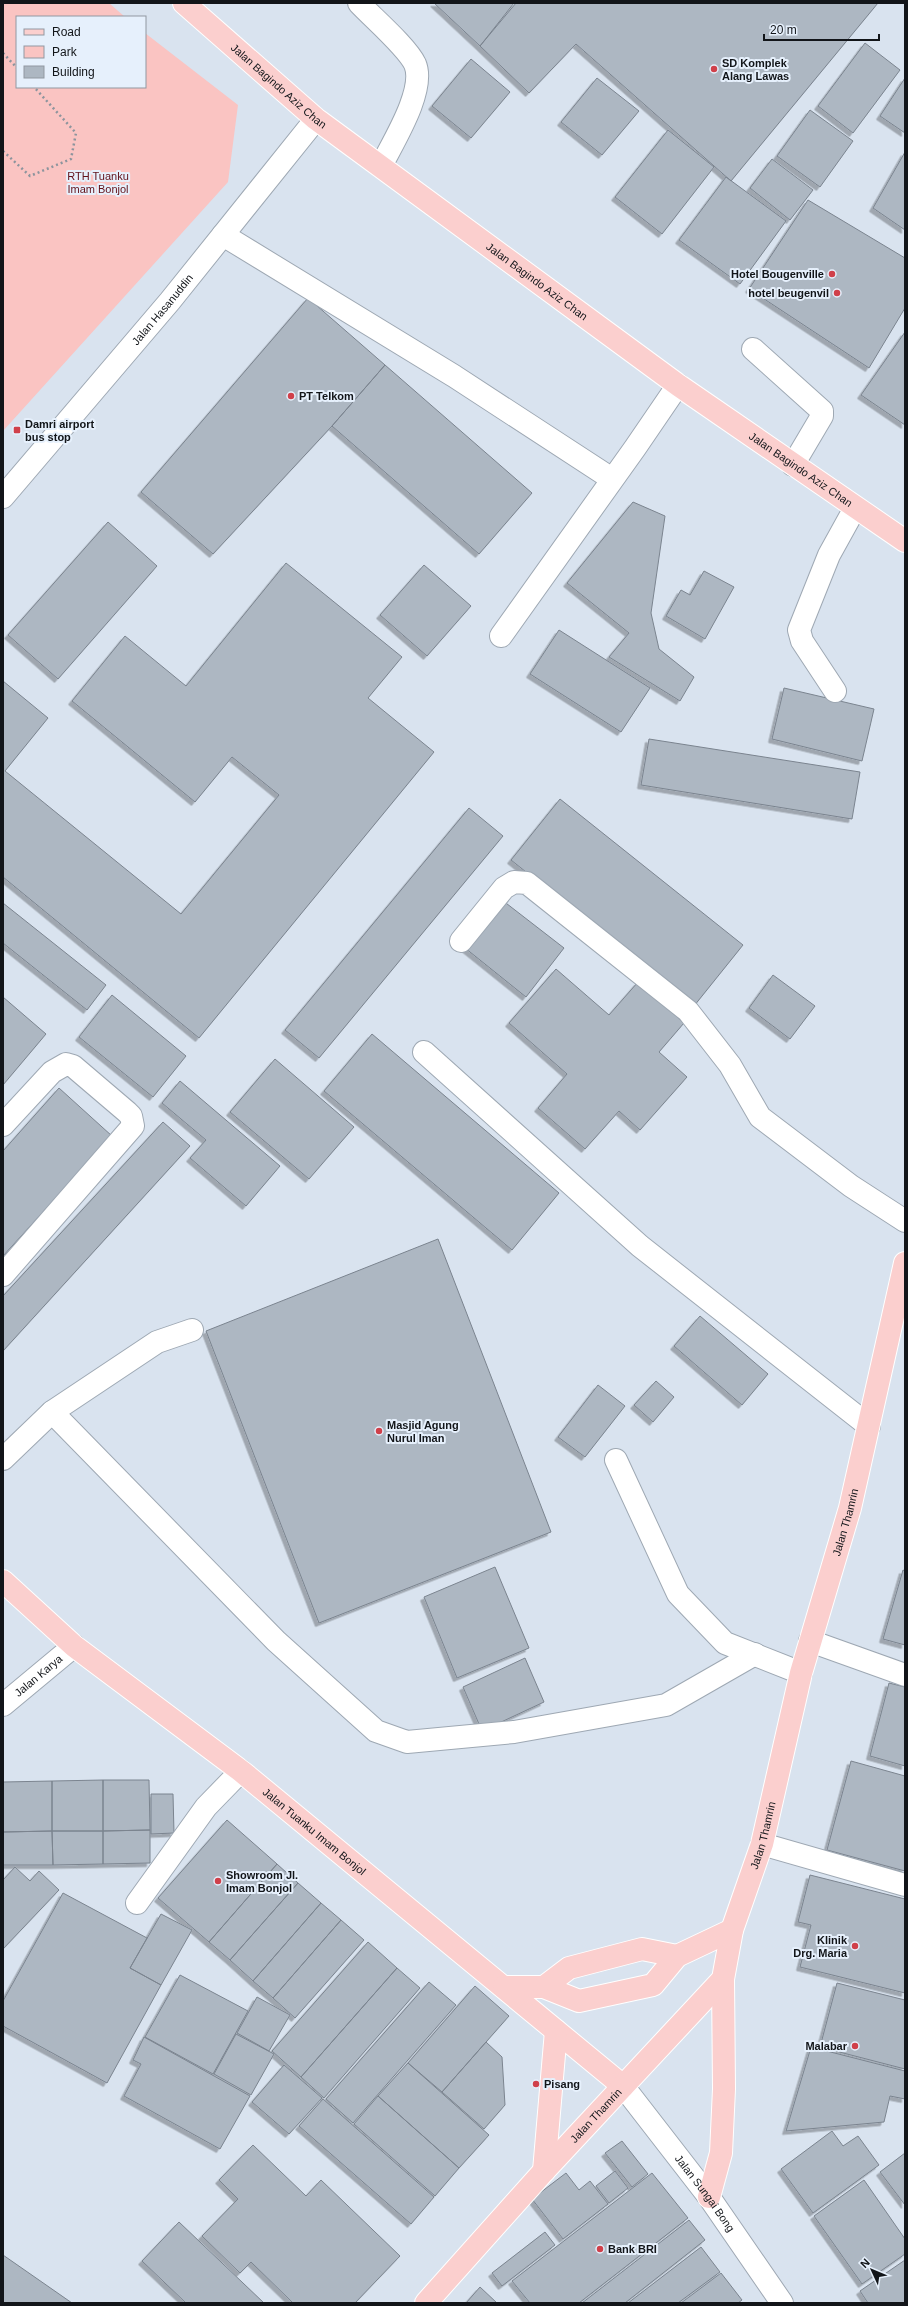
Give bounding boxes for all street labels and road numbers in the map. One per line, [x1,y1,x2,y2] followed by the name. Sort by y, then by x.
[229,41,329,131] street label: Jalan Bagindo Aziz Chan
[484,240,590,322] street label: Jalan Bagindo Aziz Chan
[129,272,195,347] street label: Jalan Hasanuddin
[747,430,855,509] street label: Jalan Bagindo Aziz Chan
[830,1487,860,1557] street label: Jalan Thamrin
[12,1652,65,1699] street label: Jalan Karya
[261,1786,368,1877] street label: Jalan Tuanku Imam Bonjol
[748,1800,777,1871] street label: Jalan Thamrin
[568,2086,624,2145] street label: Jalan Thamrin
[673,2152,737,2234] street label: Jalan Sungai Bong

